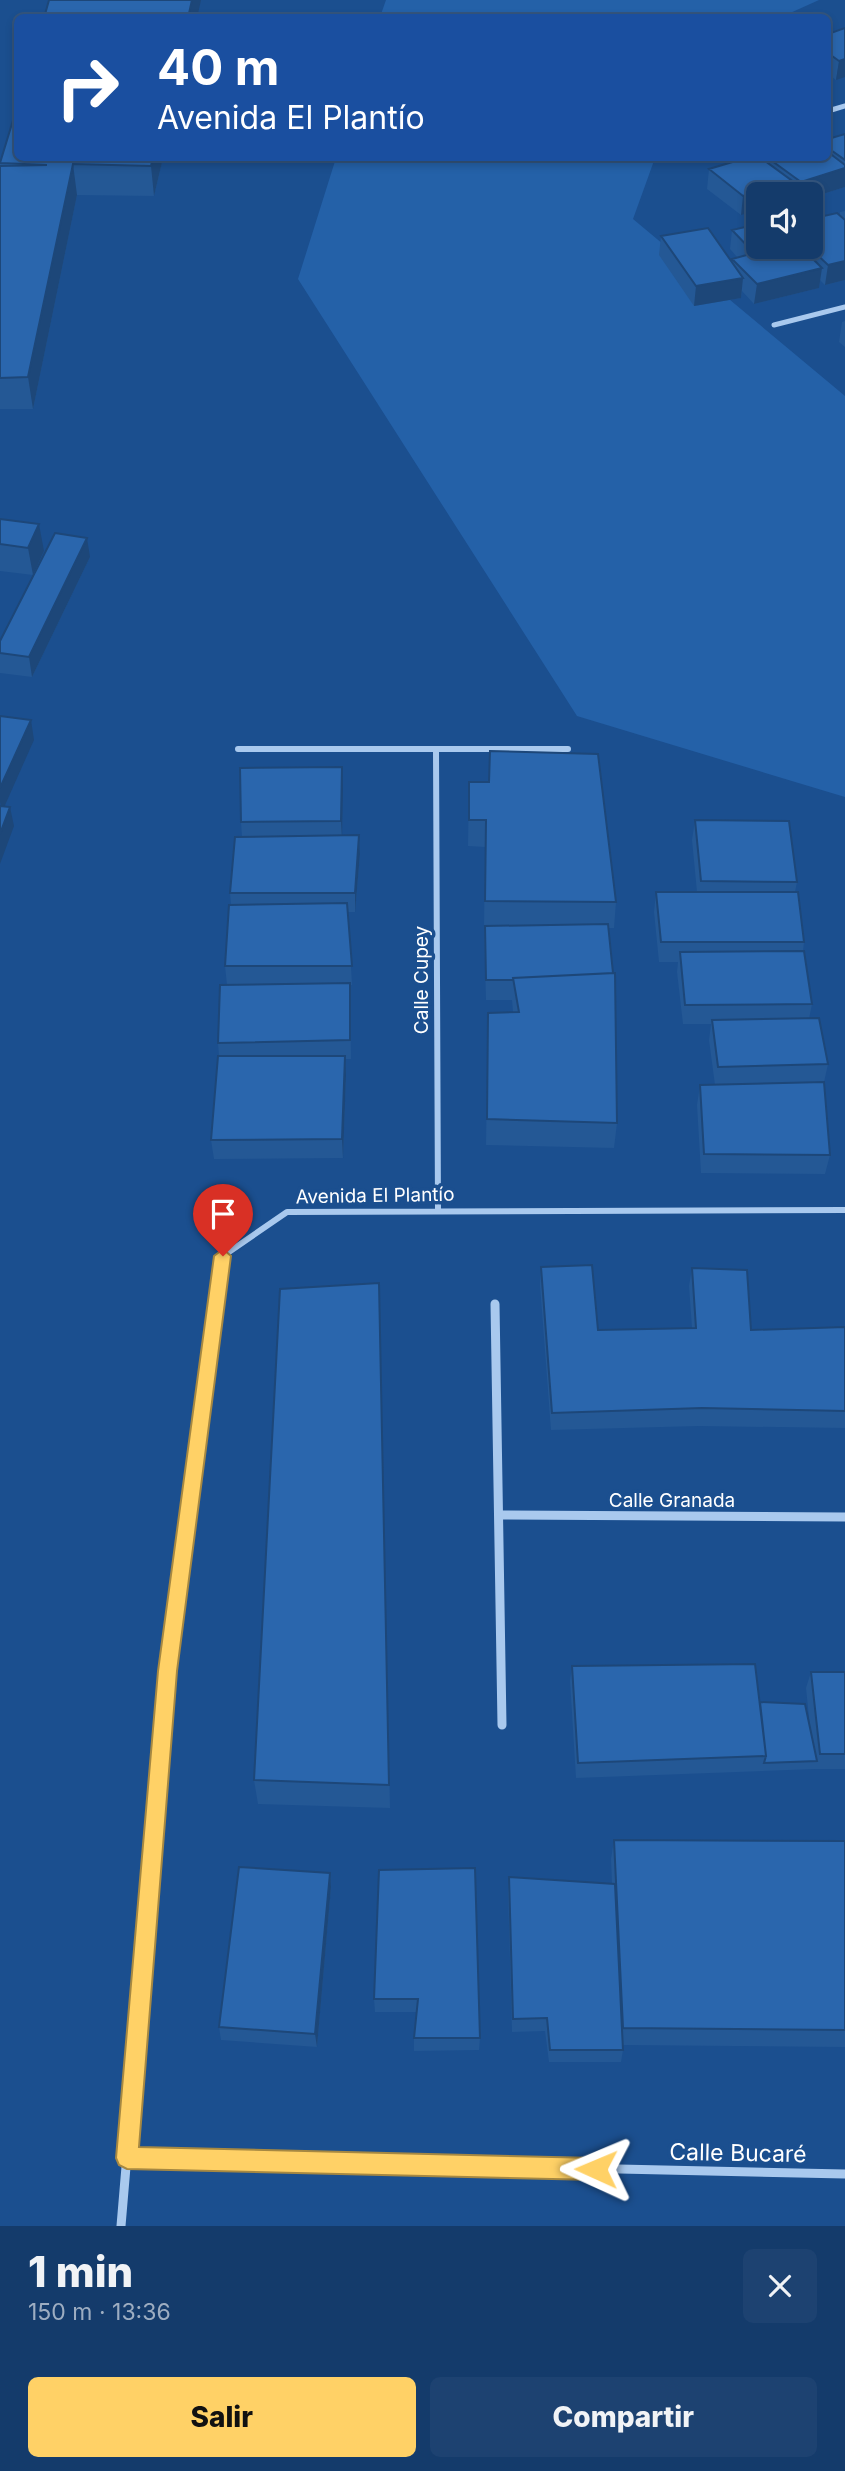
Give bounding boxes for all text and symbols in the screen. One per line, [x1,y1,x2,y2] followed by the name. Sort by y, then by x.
[157,38,280,97] text: 40 m
[42,42,133,133] icon: right
[157,98,425,137] text: Avenida El Plantío
[746,182,823,259] map controls
[746,182,823,259] button: sound
[410,926,433,1034] street label: Calle Cupey
[295,1183,455,1208] street label: Avenida El Plantío
[193,1184,253,1256] pin
[204,1195,242,1233] icon: arrive
[609,1489,735,1512] street label: Calle Granada
[559,2132,633,2206] position arrow
[669,2138,807,2168] street label: Calle Bucaré
[28,2246,133,2297] text: 1 min
[743,2249,817,2323] button: close
[28,2298,171,2326] text: 150 m · 13:36
[28,2377,416,2457] button: Salir
[430,2377,817,2457] button: Compartir

